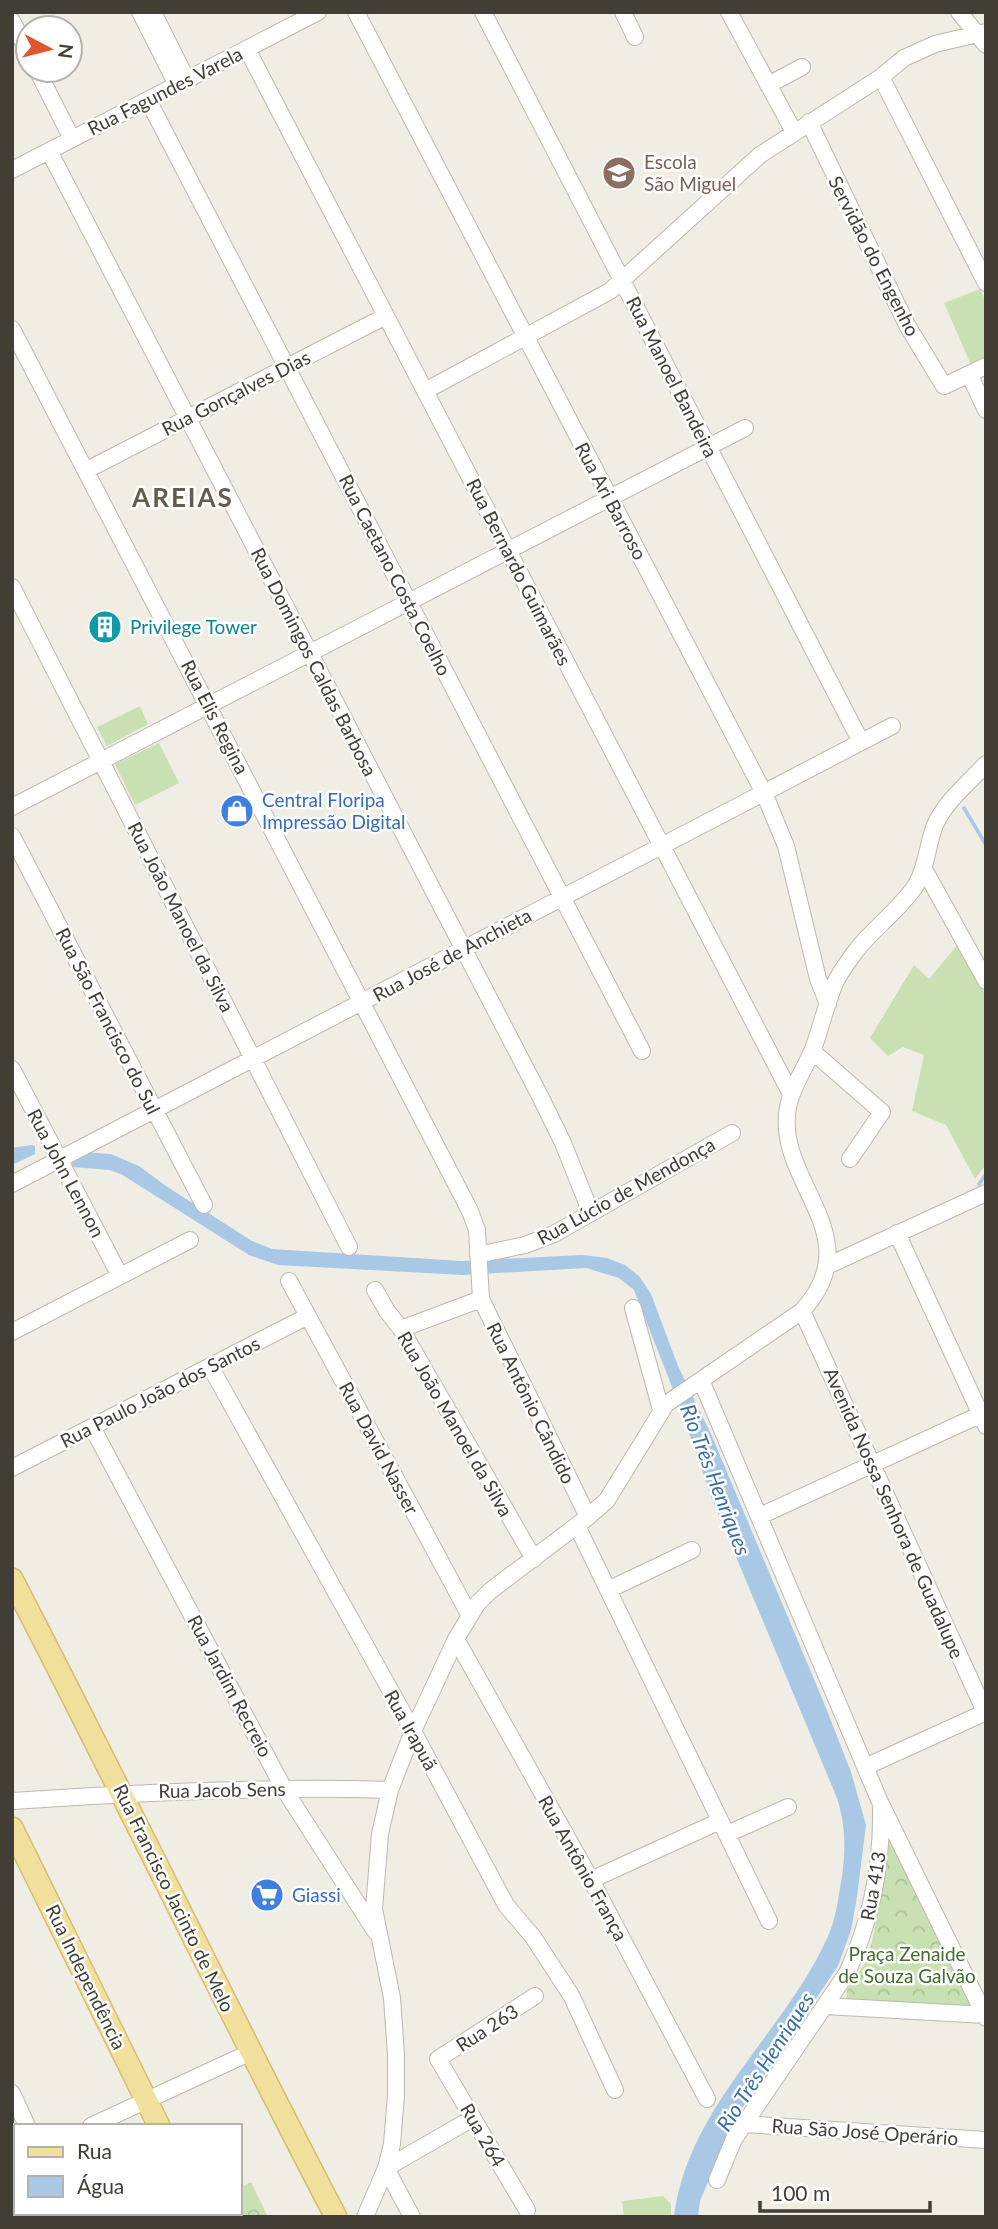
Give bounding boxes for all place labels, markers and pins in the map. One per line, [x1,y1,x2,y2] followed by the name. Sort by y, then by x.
[644,150,736,195] place label: Escola São Miguel
[600,154,638,192] school or university icon: Escola São Miguel
[86,608,124,646] building icon: Privilege Tower
[130,615,257,638] place label: Privilege Tower
[262,788,406,833] place label: Central Floripa Impressão Digital
[218,792,256,830] shop icon: Central Floripa Impressão Digital
[248,1876,286,1914] supermarket icon: Giassi
[292,1883,341,1906] place label: Giassi

